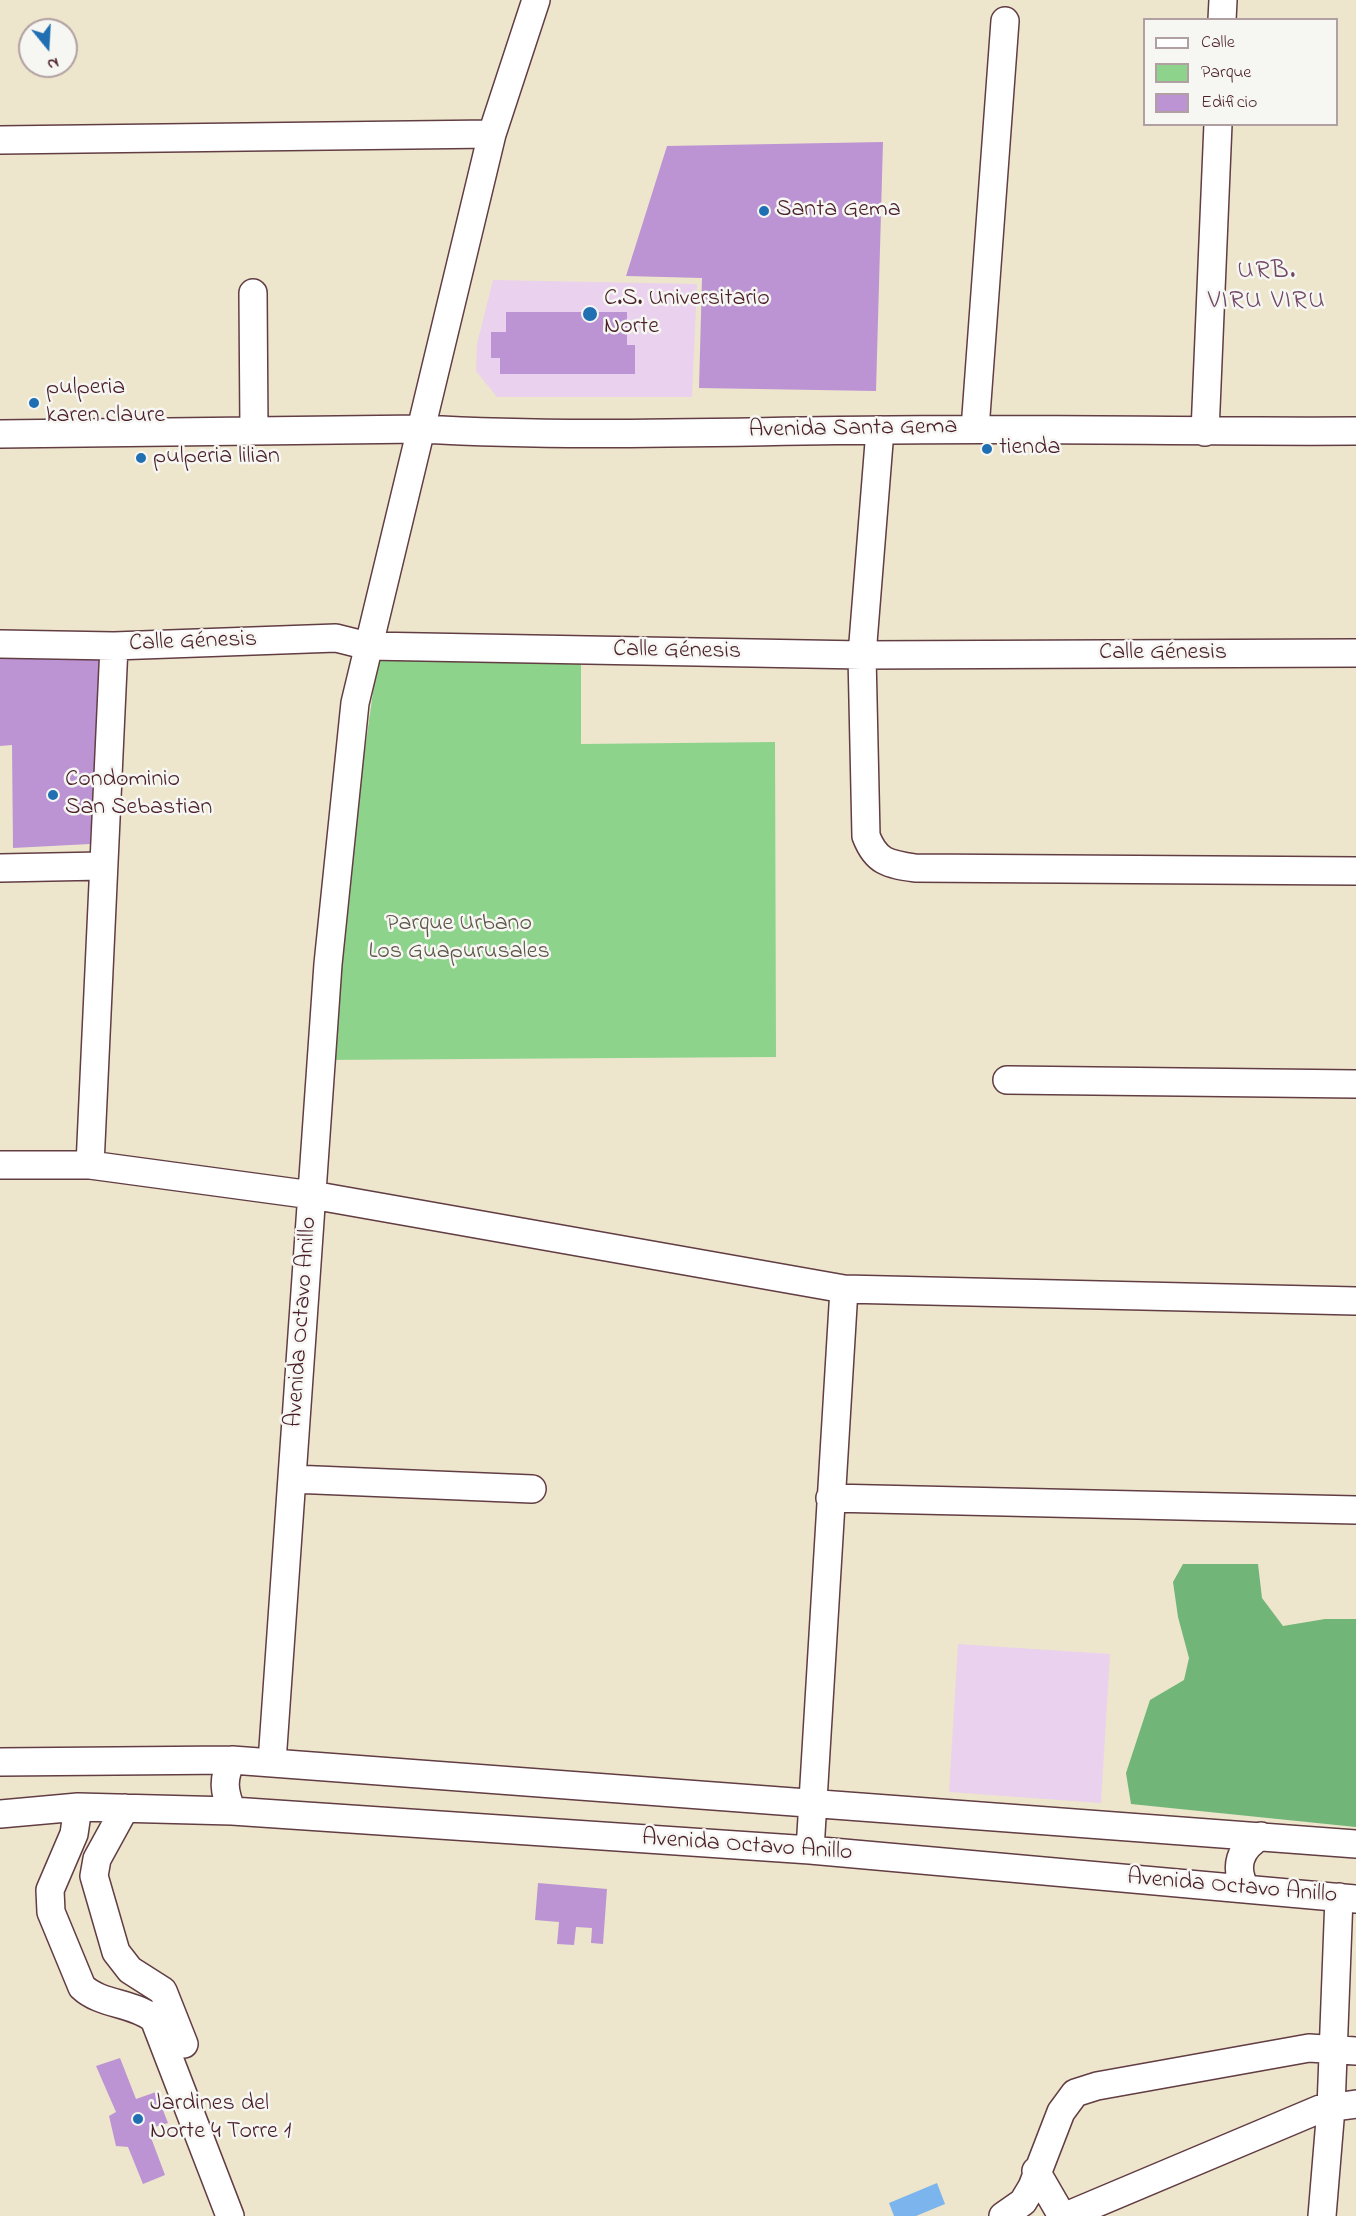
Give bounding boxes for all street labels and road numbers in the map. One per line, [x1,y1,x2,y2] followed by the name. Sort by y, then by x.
[748,414,958,446] street label: Avenida Santa Gema
[128,626,258,660] street label: Calle Génesis
[613,636,741,668] street label: Calle Génesis
[1099,640,1227,668] street label: Calle Génesis
[281,1216,325,1428] street label: Avenida Octavo Anillo
[641,1825,853,1869] street label: Avenida Octavo Anillo
[1126,1864,1338,1912] street label: Avenida Octavo Anillo

